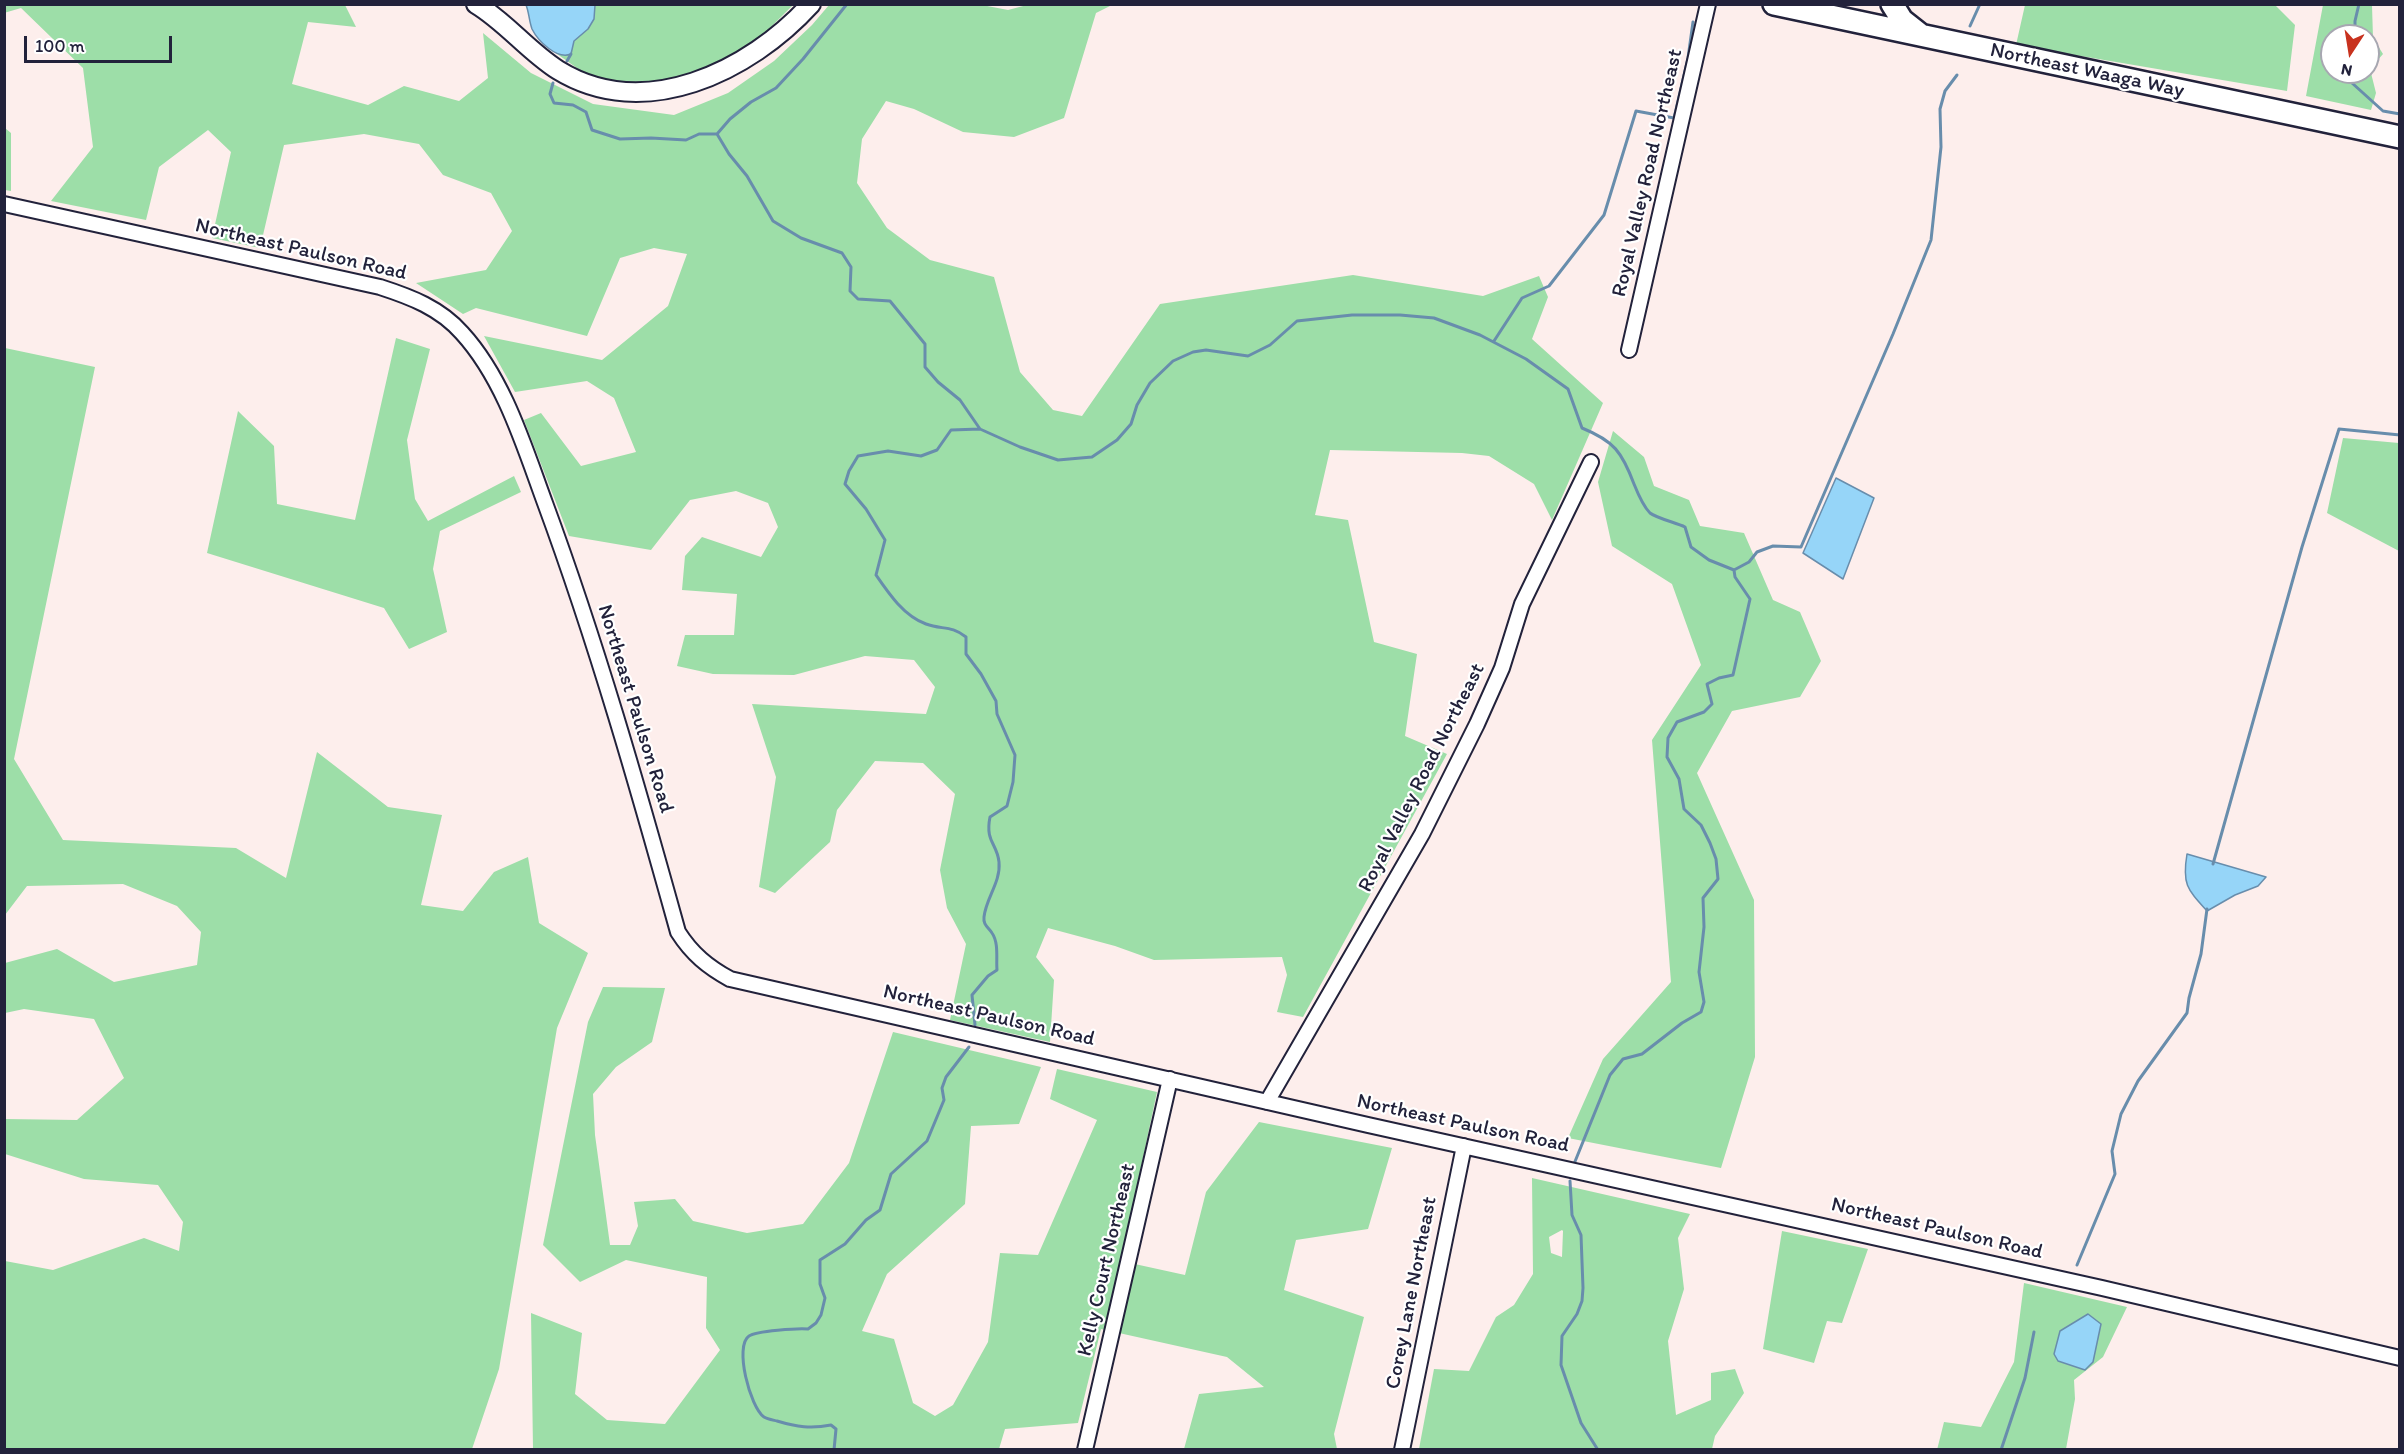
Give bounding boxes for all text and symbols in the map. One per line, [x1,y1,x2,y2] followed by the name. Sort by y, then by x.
[27,24,176,62] scale bar
[2320,24,2380,84] north arrow
[35,35,85,57] text: 100 m
[1988,38,2186,104] street label: Northeast Waaga Way
[1607,47,1689,299] street label: Royal Valley Road Northeast
[2339,60,2354,81] text: N
[193,213,409,287] street label: Northeast Paulson Road
[591,602,679,816] street label: Northeast Paulson Road
[1353,659,1491,897] street label: Royal Valley Road Northeast
[881,979,1097,1053] street label: Northeast Paulson Road
[1354,1089,1572,1159] street label: Northeast Paulson Road
[1073,1161,1141,1359] street label: Kelly Court Northeast
[1829,1192,2045,1266] street label: Northeast Paulson Road
[1381,1195,1443,1391] street label: Corey Lane Northeast

